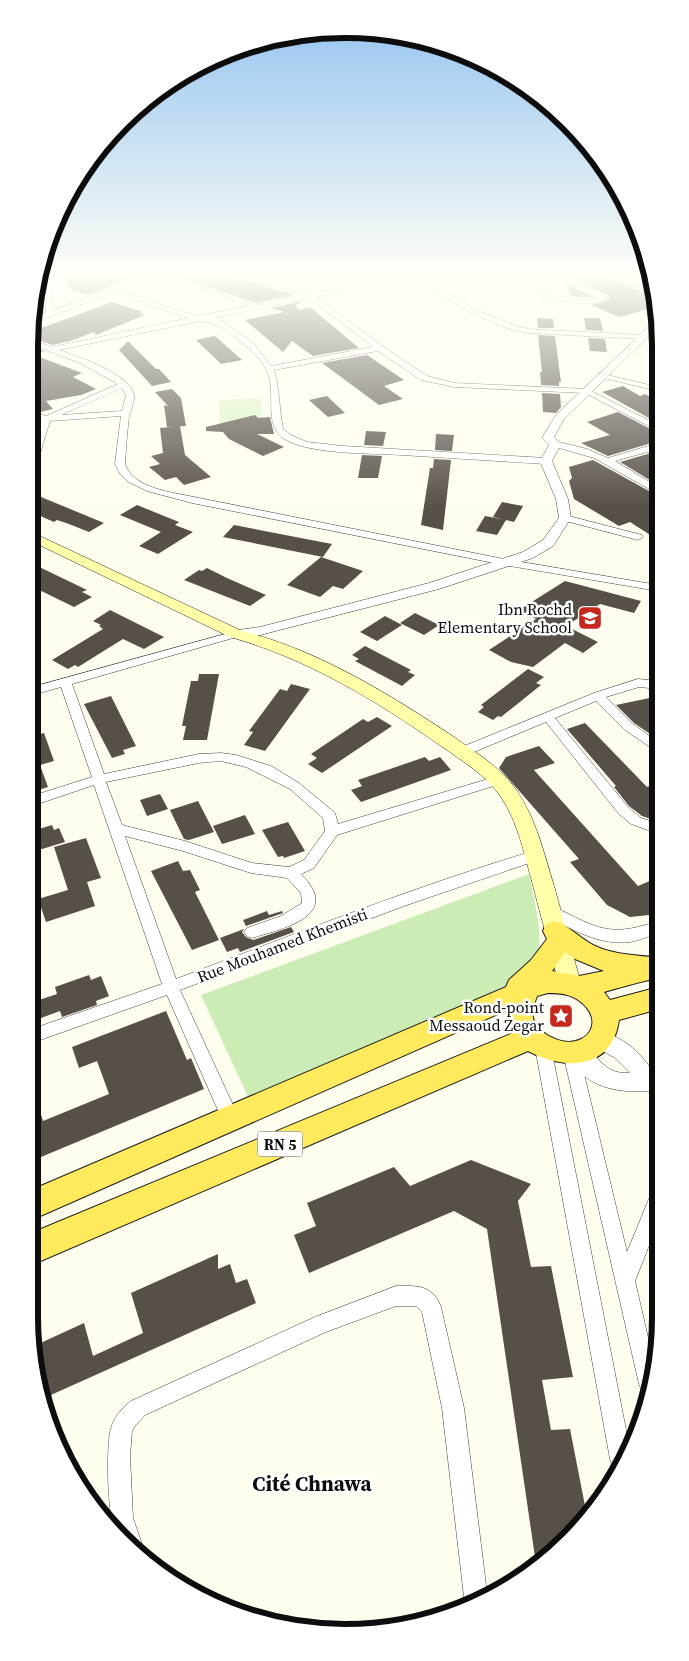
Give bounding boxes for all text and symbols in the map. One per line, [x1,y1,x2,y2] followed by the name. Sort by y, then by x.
[438,598,572,638] place label: Ibn Rochd Elementary School
[577,605,603,631] school or university icon: Ibn Rochd Elementary School
[194,902,371,988] street label: Rue Mouhamed Khemisti
[429,996,545,1036] place label: Rond-point Messaoud Zegar
[548,1003,574,1029] place icon: Rond-point Messaoud Zegar
[258,1132,302,1156] road number: RN 5
[252,1469,372,1498] district label: Cité Chnawa

